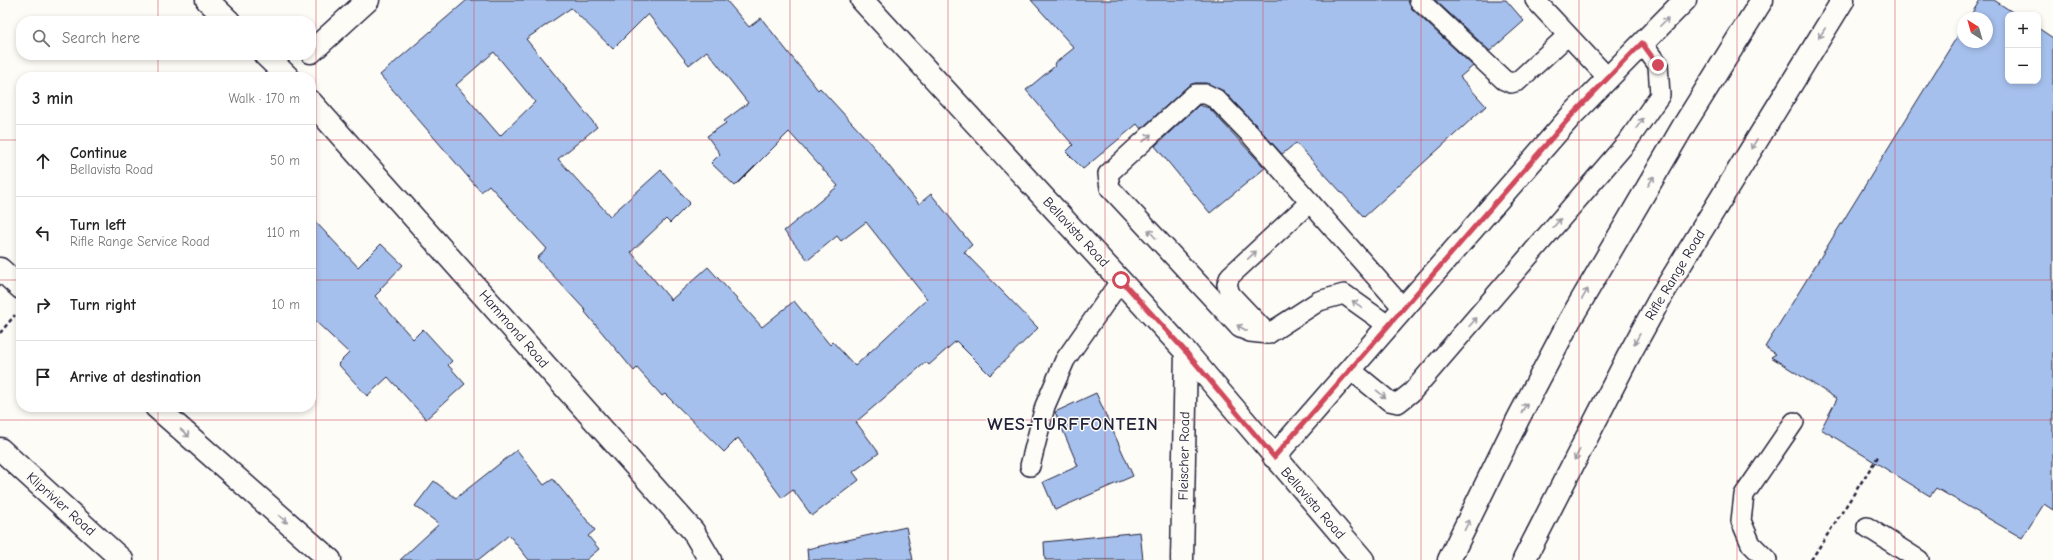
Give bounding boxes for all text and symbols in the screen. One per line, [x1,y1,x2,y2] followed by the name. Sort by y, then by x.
[1957,12,1993,48] north arrow
[2005,12,2041,84] map controls
[2005,12,2041,48] button: +
[16,16,316,60] search box
[1659,17,1669,26] one-way arrow
[30,27,52,49] icon: search
[1818,27,1826,38] one-way arrow
[62,29,140,47] text: Search here
[2005,48,2041,84] button: −
[1649,56,1667,74] route end
[32,89,73,108] text: 3 min
[228,91,300,106] text: Walk · 170 m
[1636,118,1644,129] one-way arrow
[1142,133,1152,143] one-way arrow
[1749,138,1757,150] one-way arrow
[70,144,127,162] text: Continue
[32,150,54,172] icon: ahead
[270,153,300,168] text: 50 m
[70,162,153,177] text: Bellavista Road
[1647,176,1655,188] one-way arrow
[1039,193,1113,271] street label: Bellavista Road
[70,216,126,234] text: Turn left
[1553,218,1562,228] one-way arrow
[32,222,54,244] icon: left
[267,225,300,240] text: 110 m
[1641,227,1709,323] street label: Rifle Range Road
[1148,229,1157,239] one-way arrow
[70,234,210,249] text: Rifle Range Service Road
[1247,251,1257,260] one-way arrow
[1112,271,1130,289] route start
[475,286,553,372] street label: Hammond Road
[1582,288,1590,300] one-way arrow
[32,294,54,316] icon: right
[70,296,136,314] text: Turn right
[272,297,300,312] text: 10 m
[1352,300,1363,308] one-way arrow
[1468,316,1477,327] one-way arrow
[1236,323,1248,331] one-way arrow
[1633,333,1641,345] one-way arrow
[32,366,54,388] icon: arrive
[70,368,201,386] text: Arrive at destination
[1376,390,1387,399] one-way arrow
[1520,402,1528,414] one-way arrow
[1175,411,1193,501] street label: Fleischer Road
[987,414,1159,435] district label: WES-TURFFONTEIN
[180,428,191,437] one-way arrow
[1573,448,1581,460] one-way arrow
[1277,464,1349,542] street label: Bellavista Road
[23,469,99,539] street label: Kliprivier Road
[278,514,288,523] one-way arrow
[1464,520,1471,532] one-way arrow

